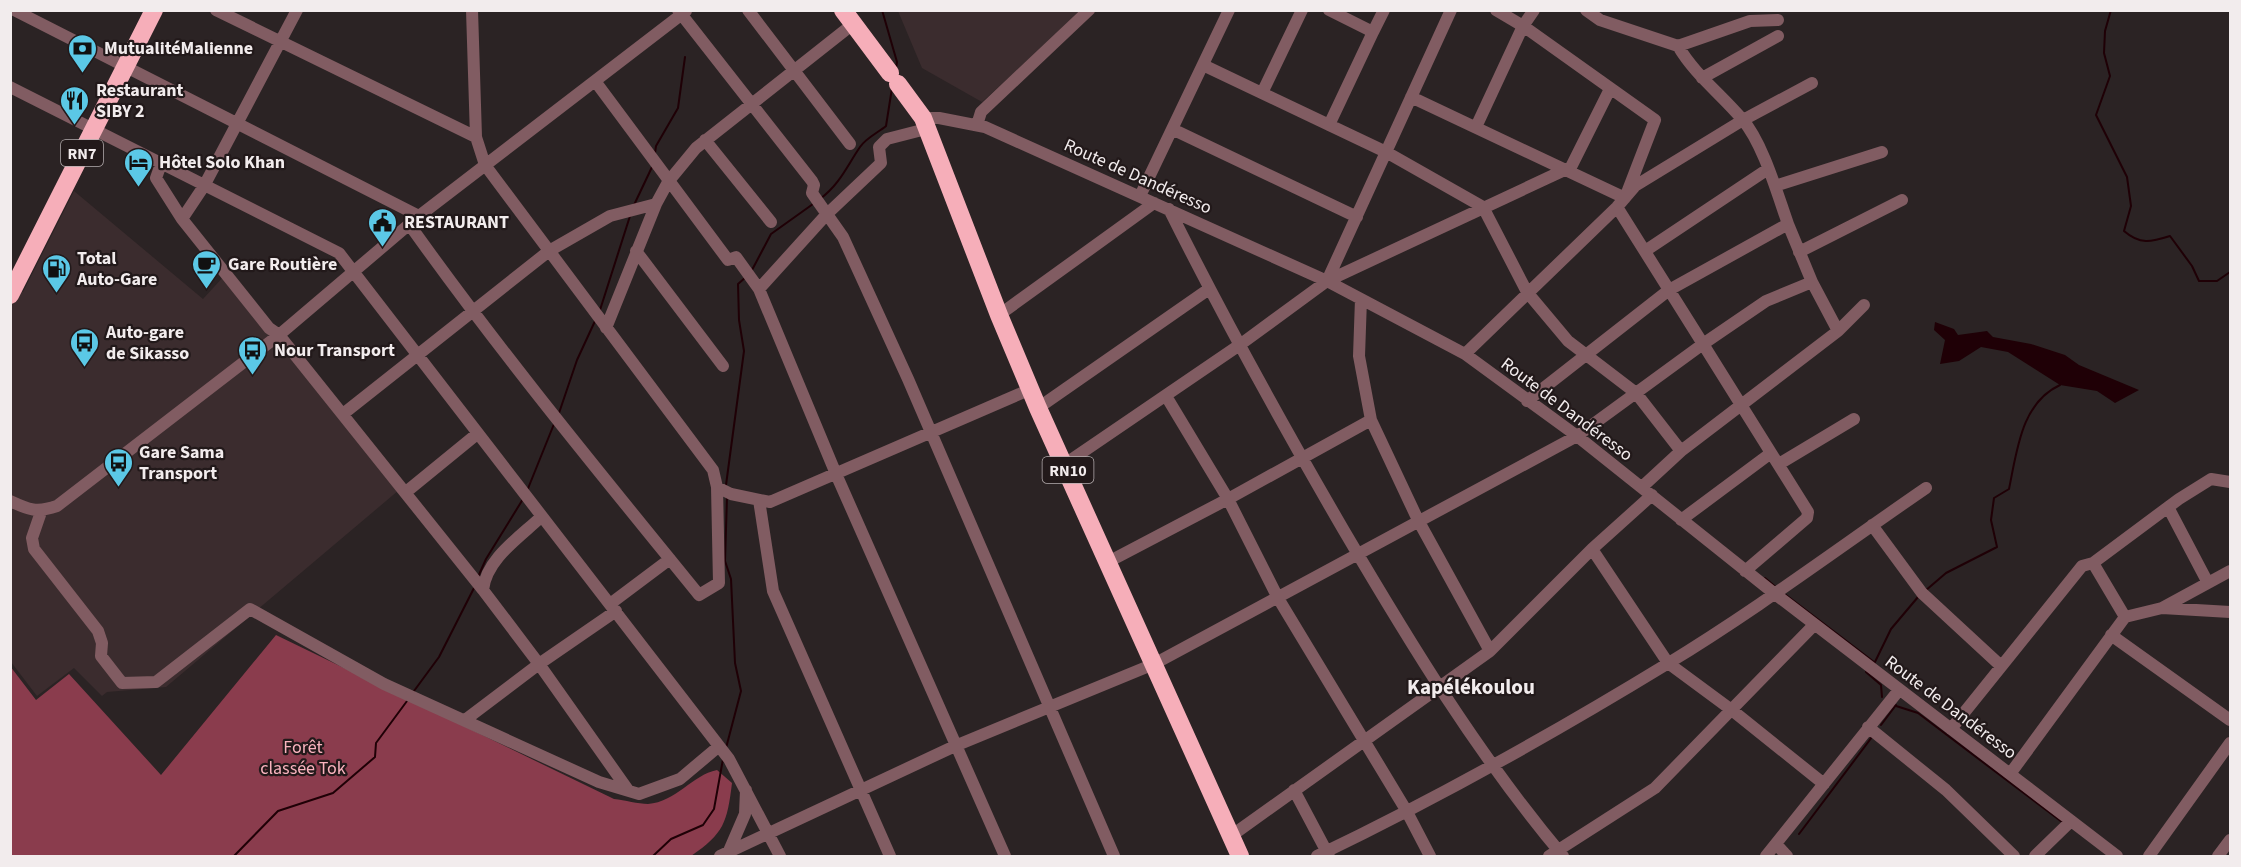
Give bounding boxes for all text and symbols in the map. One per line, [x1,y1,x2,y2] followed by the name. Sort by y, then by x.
[67,32,99,74] bank icon: MutualitéMalienne
[104,36,253,61] place label: MutualitéMalienne
[96,78,183,124] place label: Restaurant SIBY 2
[59,84,91,126] restaurant icon: Restaurant SIBY 2
[1060,133,1216,220] street label: Route de Dandéresso
[61,140,103,166] road number: RN7
[122,146,154,188] hotel icon: Hôtel Solo Khan
[159,150,285,175] place label: Hôtel Solo Khan
[367,206,399,248] public building icon: RESTAURANT
[404,210,509,235] place label: RESTAURANT
[76,246,157,292] place label: Total Auto-Gare
[191,248,223,290] cafe icon: Gare Routière
[40,252,72,294] fuel station icon: Total Auto-Gare
[228,252,337,277] place label: Gare Routière
[105,320,189,366] place label: Auto-gare de Sikasso
[69,326,101,368] bus stop icon: Auto-gare de Sikasso
[237,334,269,376] bus stop icon: Nour Transport
[274,338,395,363] place label: Nour Transport
[1496,352,1638,467] street label: Route de Dandéresso
[139,440,224,486] place label: Gare Sama Transport
[102,446,134,488] bus stop icon: Gare Sama Transport
[1042,457,1094,483] road number: RN10
[1880,650,2022,765] street label: Route de Dandéresso
[1407,672,1535,702] district label: Kapélékoulou
[260,735,346,781] park label: Forêt classée Tok

